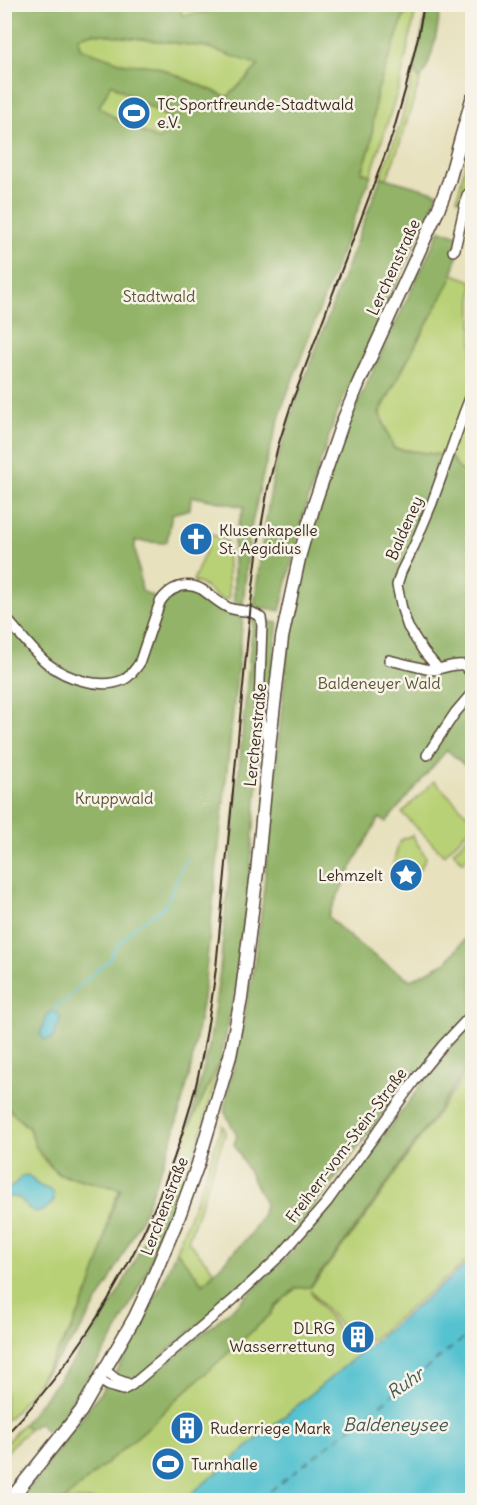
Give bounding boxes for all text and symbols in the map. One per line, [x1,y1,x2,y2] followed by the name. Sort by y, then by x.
[157,94,354,132] place label: TC Sportfreunde-Stadtwald e.V.
[116,95,152,131] sports icon: TC Sportfreunde-Stadtwald e.V.
[362,216,424,318] street label: Lerchenstraße
[123,286,195,306] park label: Stadtwald
[381,493,427,563] street label: Baldeney
[219,520,318,558] place label: Klusenkapelle St. Aegidius
[178,521,214,557] church icon: Klusenkapelle St. Aegidius
[317,673,441,693] park label: Baldeneyer Wald
[240,682,270,788] street label: Lerchenstraße
[75,788,153,808] park label: Kruppwald
[388,857,424,893] place icon: Lehmzelt
[318,865,384,885] place label: Lehmzelt
[281,1064,411,1226] street label: Freiherr-vom-Stein-Straße
[136,1154,192,1258] street label: Lerchenstraße
[229,1318,335,1356] place label: DLRG Wasserrettung
[340,1319,376,1355] building icon: DLRG Wasserrettung
[382,1361,430,1404] water label: Ruhr
[169,1410,205,1446] building icon: Ruderriege Mark
[343,1413,448,1436] water label: Baldeneysee
[210,1418,331,1438] place label: Ruderriege Mark
[150,1446,186,1482] sports icon: Turnhalle
[191,1454,258,1474] place label: Turnhalle

